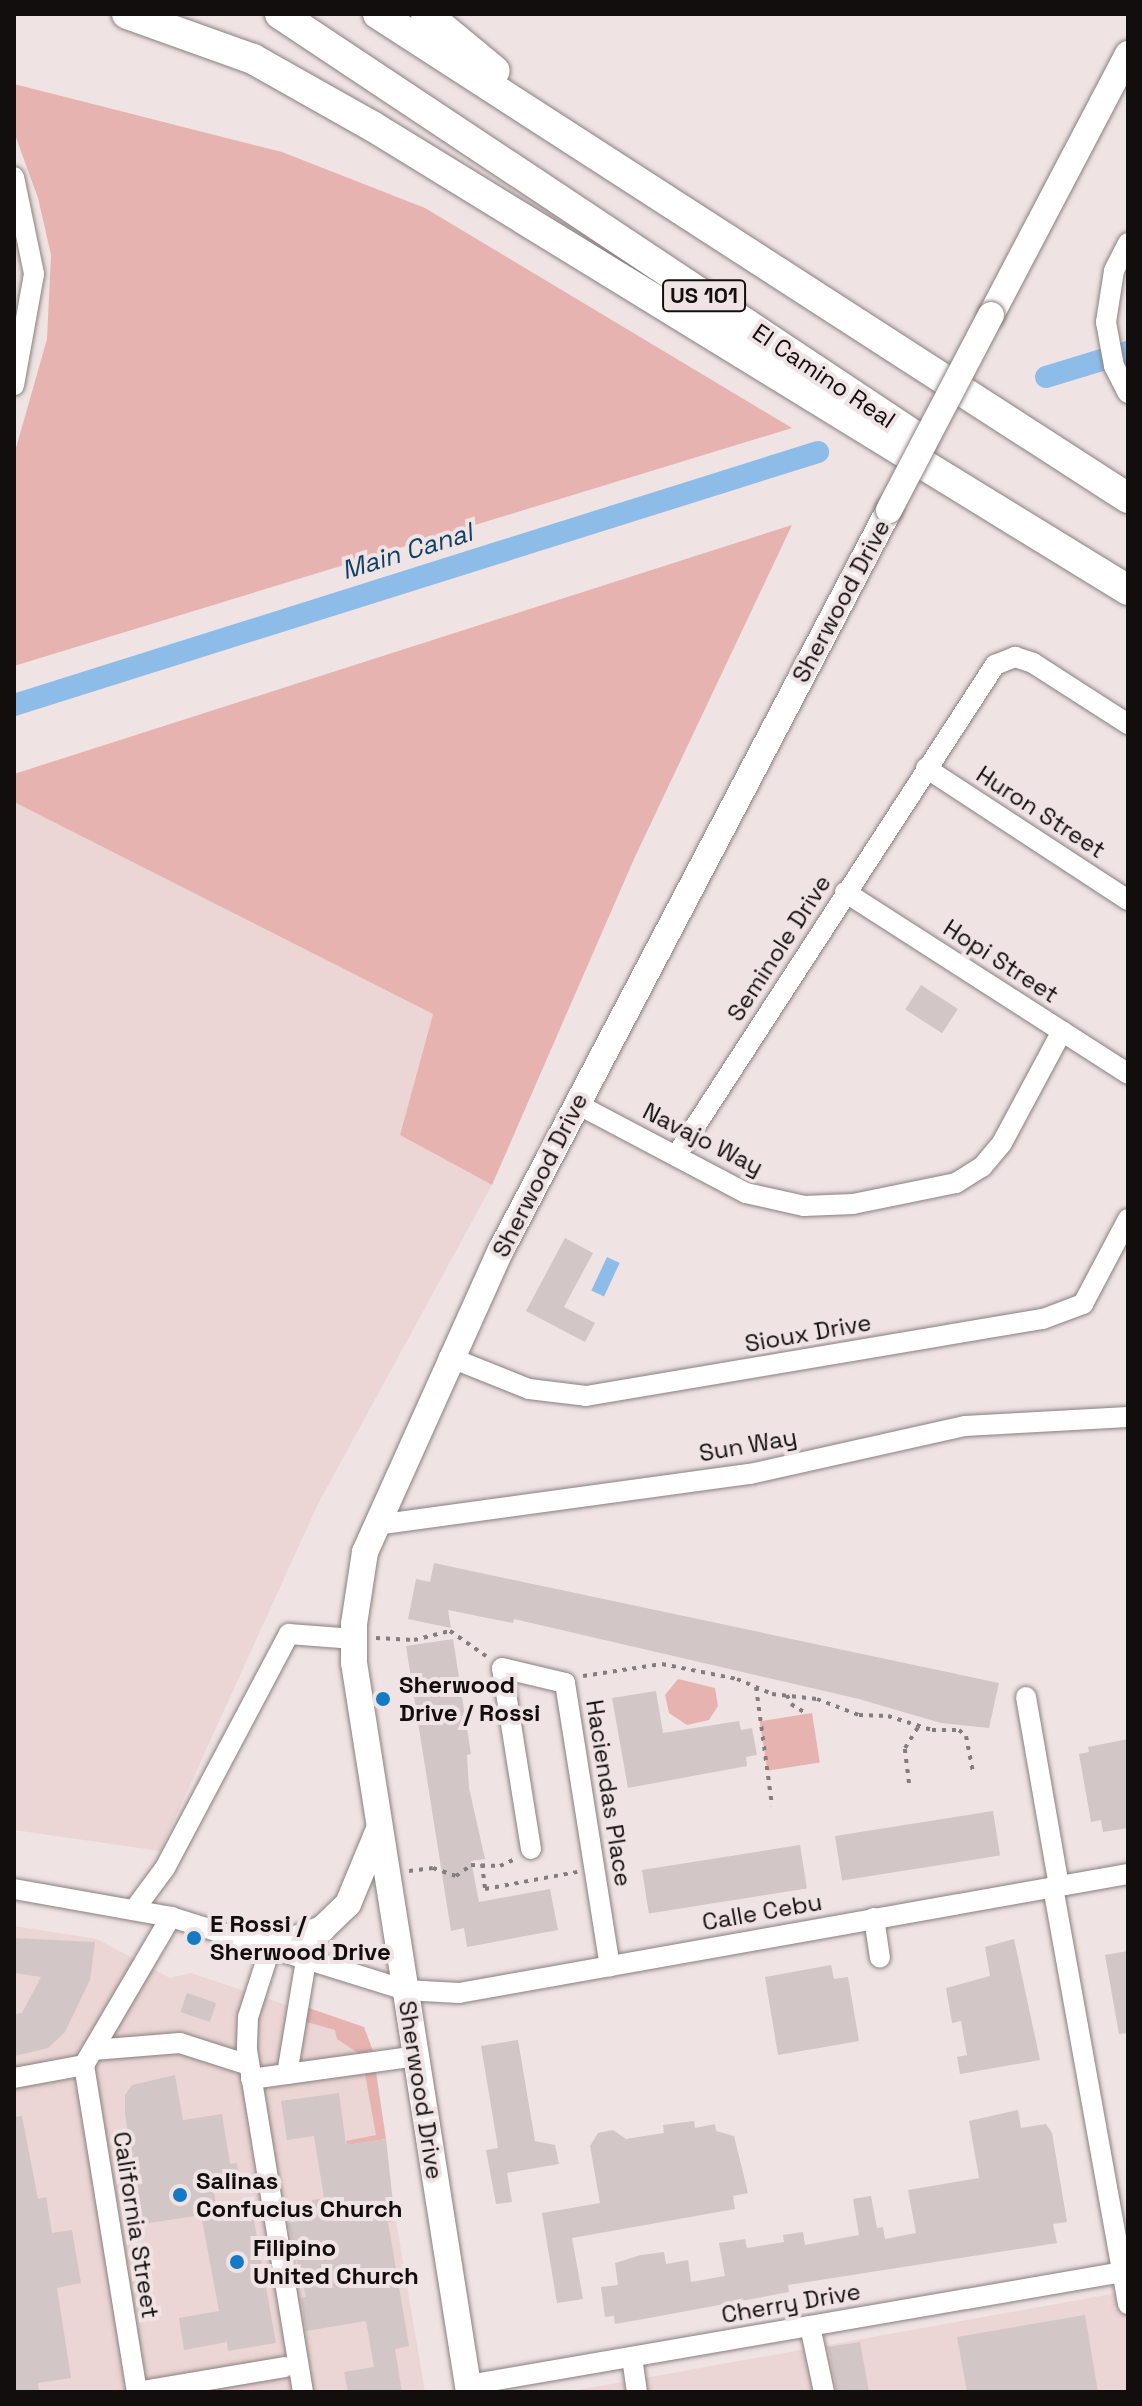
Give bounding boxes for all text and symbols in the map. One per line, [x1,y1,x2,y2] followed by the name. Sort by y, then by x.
[662,278,746,314] road number: US 101
[747,318,901,434] street label: El Camino Real
[786,515,896,687] street label: Sherwood Drive
[338,517,476,587] water label: Main Canal
[971,760,1111,864] street label: Huron Street
[721,869,837,1027] street label: Seminole Drive
[938,913,1064,1009] street label: Hopi Street
[486,1088,594,1262] street label: Sherwood Drive
[638,1096,768,1182] street label: Navajo Way
[742,1308,874,1358] street label: Sioux Drive
[697,1422,799,1468] street label: Sun Way
[399,1671,540,1727] place label: Sherwood Drive / Rossi
[374,1690,392,1708] marker: Sherwood Drive / Rossi
[580,1698,638,1888] street label: Haciendas Place
[700,1887,824,1937] street label: Calle Cebu
[210,1910,391,1966] place label: E Rossi / Sherwood Drive
[185,1929,203,1947] marker: E Rossi / Sherwood Drive
[393,1999,449,2181] street label: Sherwood Drive
[107,2130,165,2320] street label: California Street
[196,2167,402,2223] place label: Salinas Confucius Church
[171,2186,189,2204] marker: Salinas Confucius Church
[253,2234,419,2290] place label: Filipino United Church
[228,2253,246,2271] marker: Filipino United Church
[719,2277,863,2329] street label: Cherry Drive

